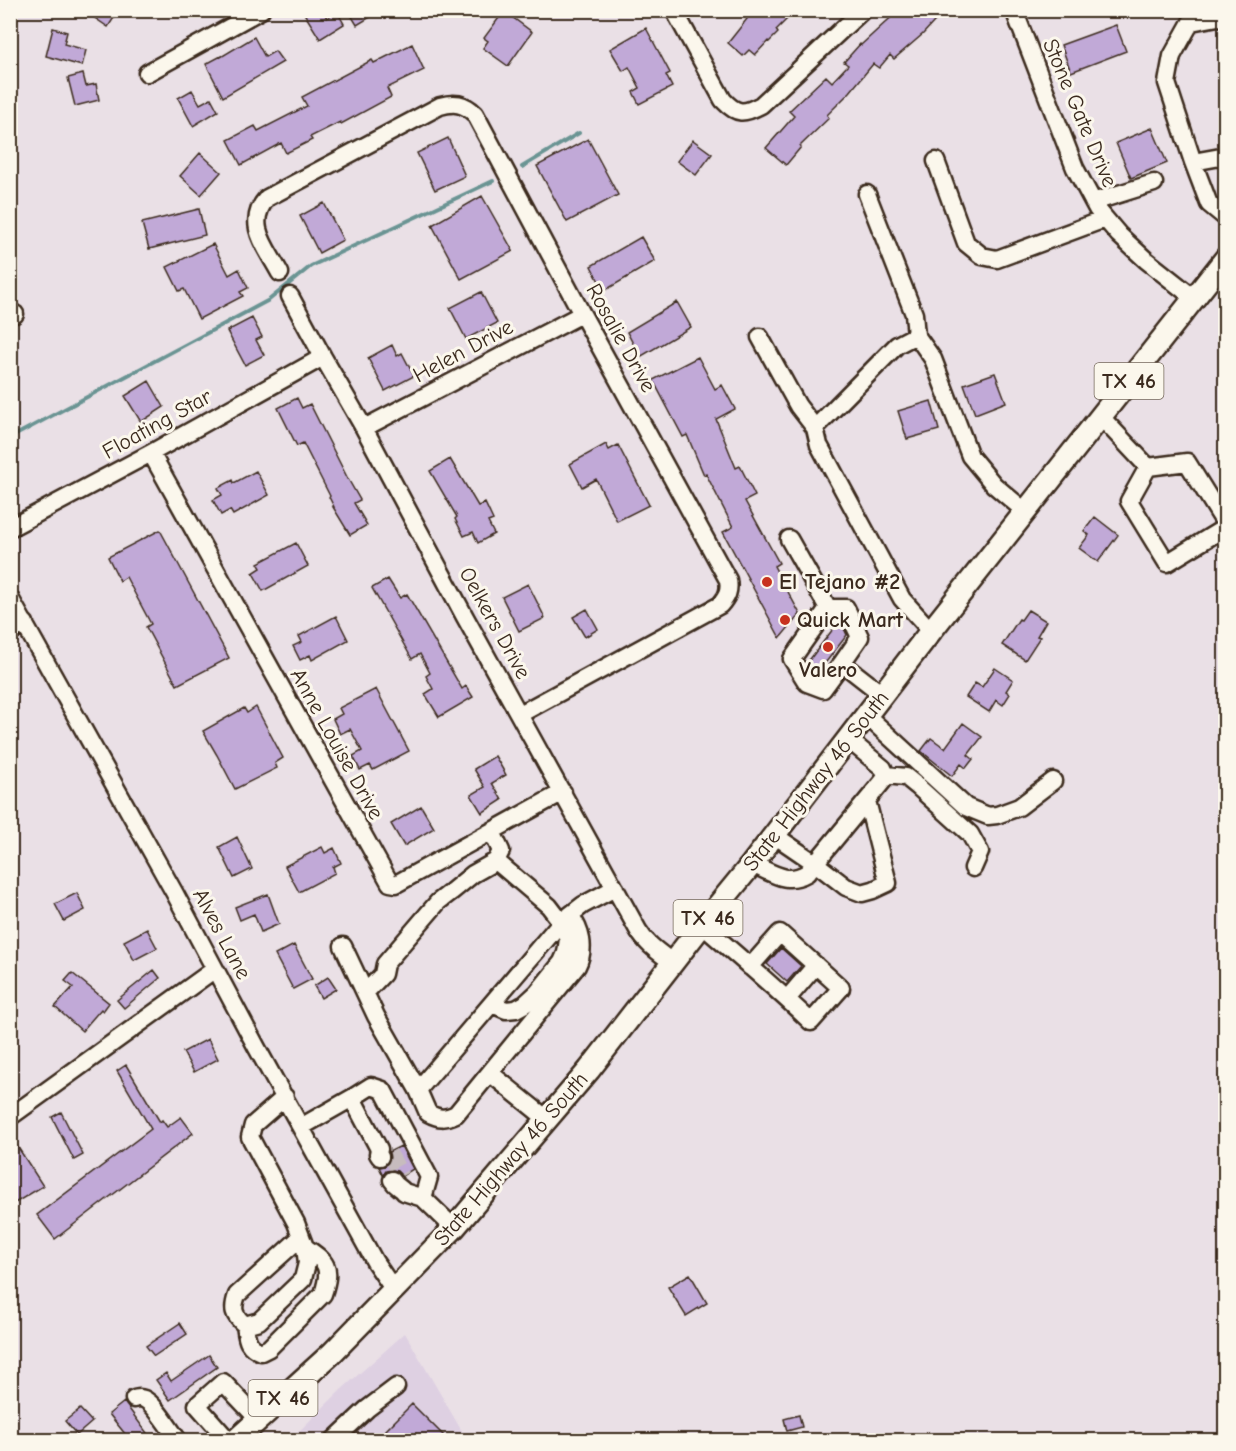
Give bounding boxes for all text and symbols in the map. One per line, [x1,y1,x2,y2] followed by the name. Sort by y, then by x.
[1037,35,1123,191] street label: Stone Gate Drive
[580,279,662,397] street label: Rosalie Drive
[408,314,518,388] street label: Helen Drive
[1094,363,1164,399] road number: TX 46
[98,383,216,465] street label: Floating Star
[454,563,536,683] street label: Oelkers Drive
[779,569,900,595] place label: El Tejano #2
[760,575,774,589] marker: El Tejano #2
[797,607,904,633] place label: Quick Mart
[778,613,792,627] marker: Quick Mart
[821,640,835,654] marker: Valero
[799,657,857,683] place label: Valero
[285,664,389,824] street label: Anne Louise Drive
[737,686,895,876] street label: State Highway 46 South
[187,884,257,984] street label: Alves Lane
[674,900,742,936] road number: TX 46
[428,1067,594,1251] street label: State Highway 46 South
[248,1380,318,1416] road number: TX 46

